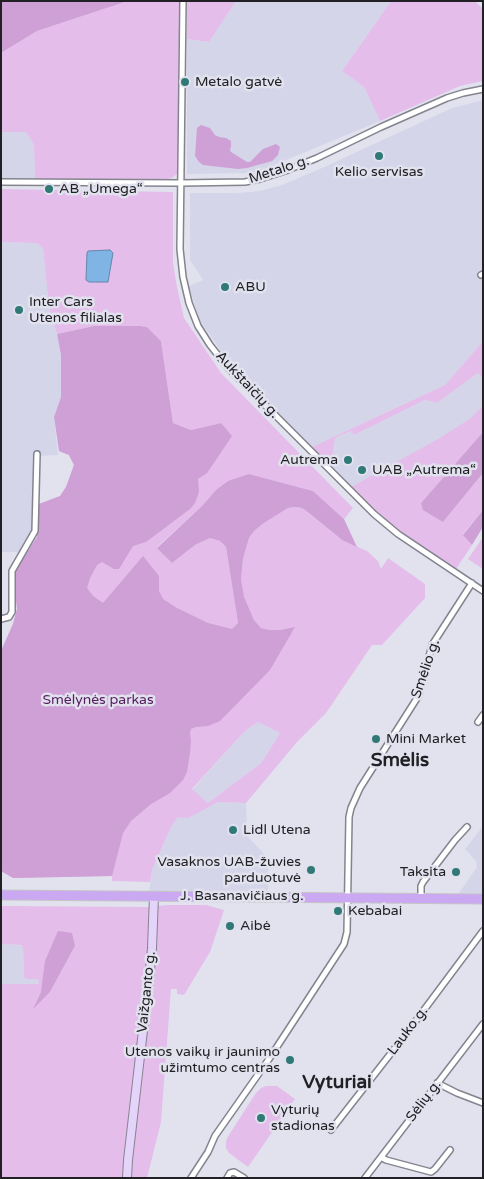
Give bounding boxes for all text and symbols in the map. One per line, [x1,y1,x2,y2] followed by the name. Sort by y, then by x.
[195,74,282,90] place label: Metalo gatvė
[179,76,191,88] marker: Metalo gatvė
[373,150,385,162] marker: Kelio servisas
[247,152,311,188] street label: Metalo g.
[335,164,423,180] place label: Kelio servisas
[59,181,143,197] place label: AB „Umega“
[43,183,55,195] marker: AB „Umega“
[235,279,266,295] place label: ABU
[219,281,231,293] marker: ABU
[29,294,122,326] place label: Inter Cars Utenos filialas
[13,304,25,316] marker: Inter Cars Utenos filialas
[212,348,282,422] street label: Aukštaičių g.
[280,452,338,468] place label: Autrema
[342,454,354,466] marker: Autrema
[372,462,476,478] place label: UAB „Autrema“
[356,464,368,476] marker: UAB „Autrema“
[408,637,444,701] street label: Smėlio g.
[42,692,154,708] park label: Smėlynės parkas
[386,731,466,747] place label: Mini Market
[370,733,382,745] marker: Mini Market
[371,750,429,772] district label: Smėlis
[243,822,311,838] place label: Lidl Utena
[227,824,239,836] marker: Lidl Utena
[157,854,301,886] place label: Vasaknos UAB-žuvies parduotuvė
[305,864,317,876] marker: Vasaknos UAB-žuvies parduotuvė
[400,864,446,880] place label: Taksita
[450,866,462,878] marker: Taksita
[180,888,304,904] street label: J. Basanavičiaus g.
[348,903,402,919] place label: Kebabai
[332,905,344,917] marker: Kebabai
[240,918,271,934] place label: Aibė
[224,920,236,932] marker: Aibė
[134,950,160,1034] street label: Vaižganto g.
[384,1003,432,1059] street label: Lauko g.
[125,1044,280,1076] place label: Utenos vaikų ir jaunimo užimtumo centras
[284,1054,296,1066] marker: Utenos vaikų ir jaunimo užimtumo centras
[302,1072,372,1094] district label: Vyturiai
[403,1077,445,1125] street label: Sėlių g.
[271,1102,335,1134] place label: Vyturių stadionas
[255,1112,267,1124] marker: Vyturių stadionas

